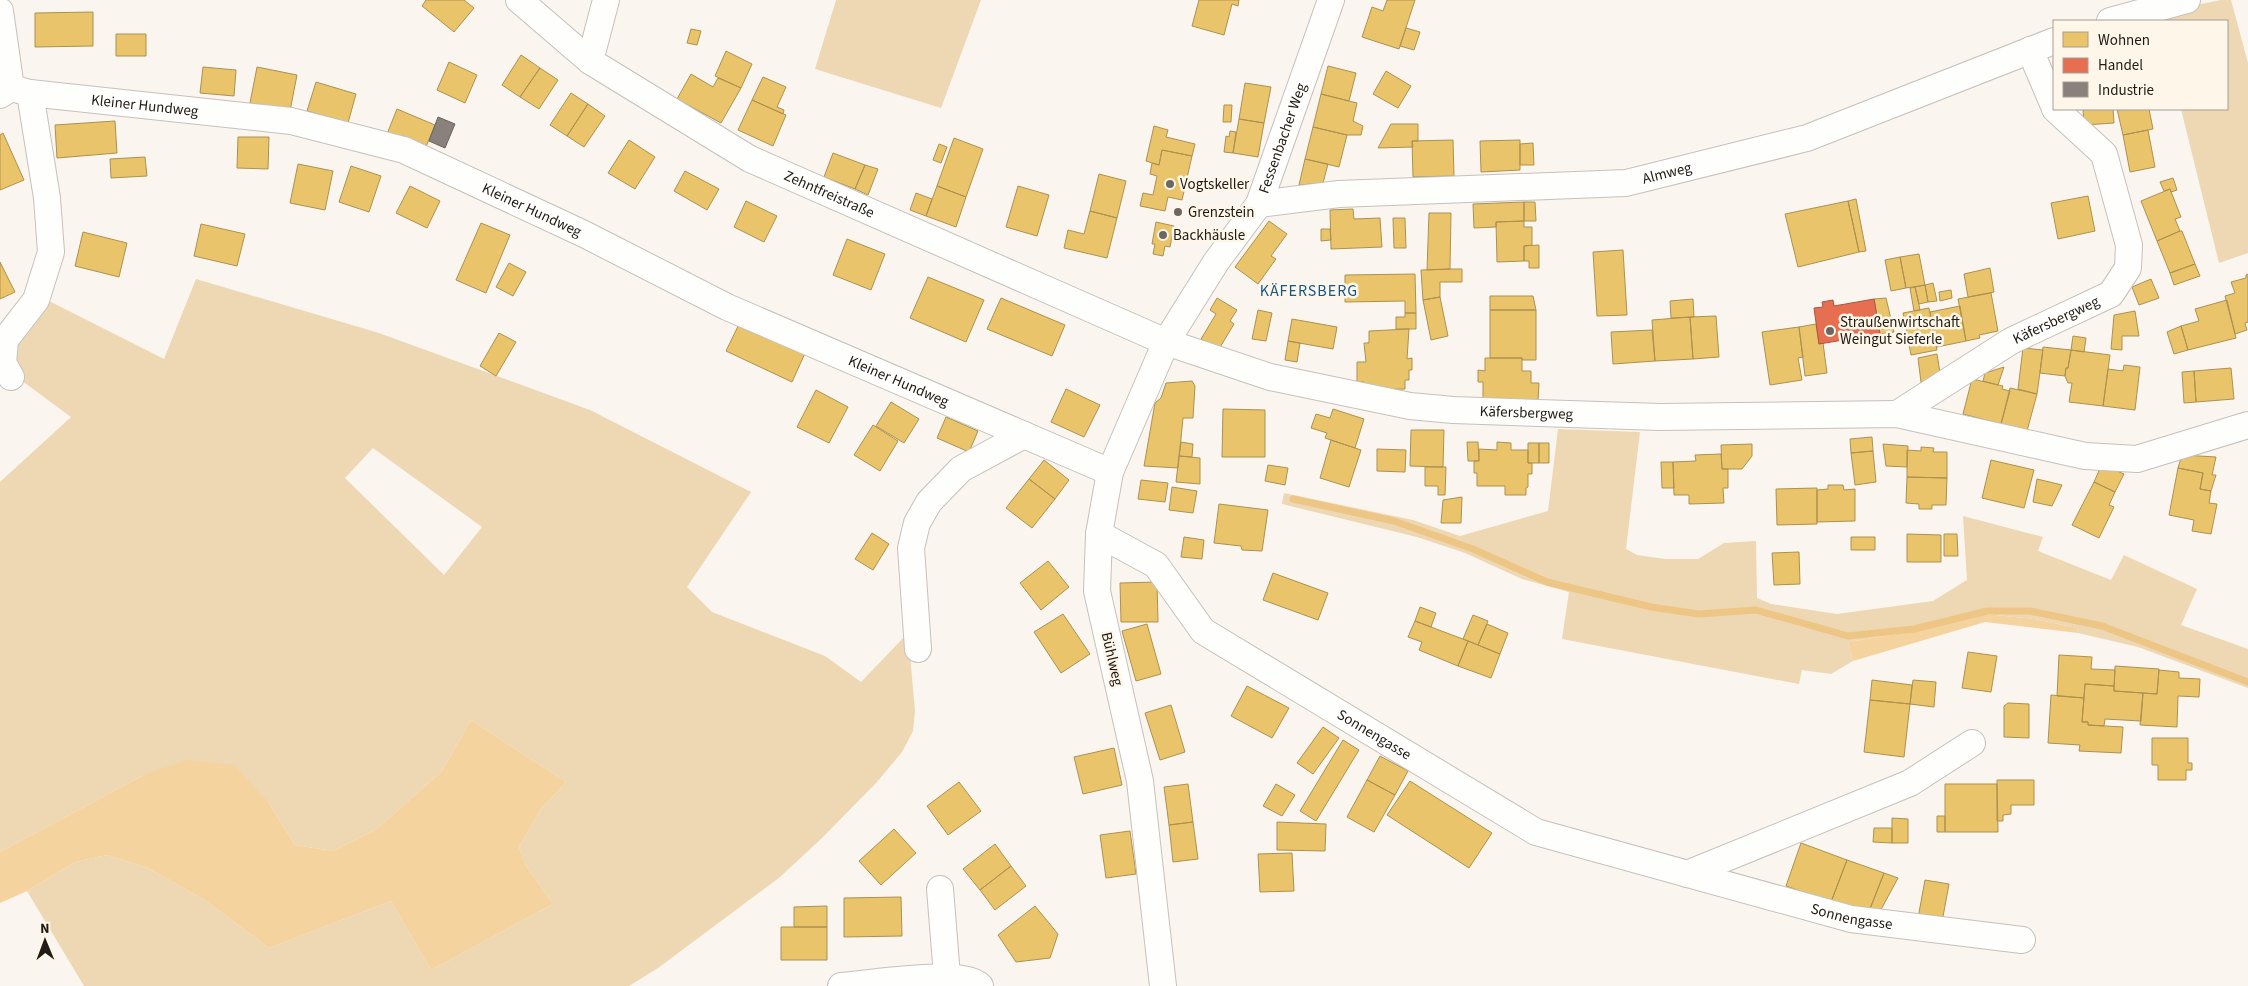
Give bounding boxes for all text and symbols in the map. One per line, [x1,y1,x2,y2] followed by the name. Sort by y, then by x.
[2053,20,2228,110] legend
[2098,30,2150,51] text: Wohnen
[2098,55,2143,76] text: Handel
[1253,80,1312,196] street label: Fessenbacher Weg
[2098,80,2154,101] text: Industrie
[90,89,200,122] street label: Kleiner Hundweg
[1640,156,1694,189] street label: Almweg
[781,165,878,223] street label: Zehntfreistraße
[1180,174,1250,195] place label: Vogtskeller
[479,177,586,242] street label: Kleiner Hundweg
[1164,178,1176,190] marker: Vogtskeller
[1188,202,1255,223] place label: Grenzstein
[1172,206,1184,218] marker: Grenzstein
[1173,225,1245,246] place label: Backhäusle
[1157,229,1169,241] marker: Backhäusle
[1260,280,1358,302] district label: KÄFERSBERG
[2009,290,2103,349] street label: Käfersbergweg
[1840,312,1960,350] place label: Straußenwirtschaft Weingut Sieferle
[1824,325,1836,337] marker: Straußenwirtschaft Weingut Sieferle
[845,350,953,412] street label: Kleiner Hundweg
[1479,400,1574,425] street label: Käfersbergweg
[1096,630,1128,688] street label: Bühlweg
[1333,704,1415,765] street label: Sonnengasse
[1808,898,1894,935] street label: Sonnengasse
[20,916,70,966] north arrow
[40,919,50,939] text: N

